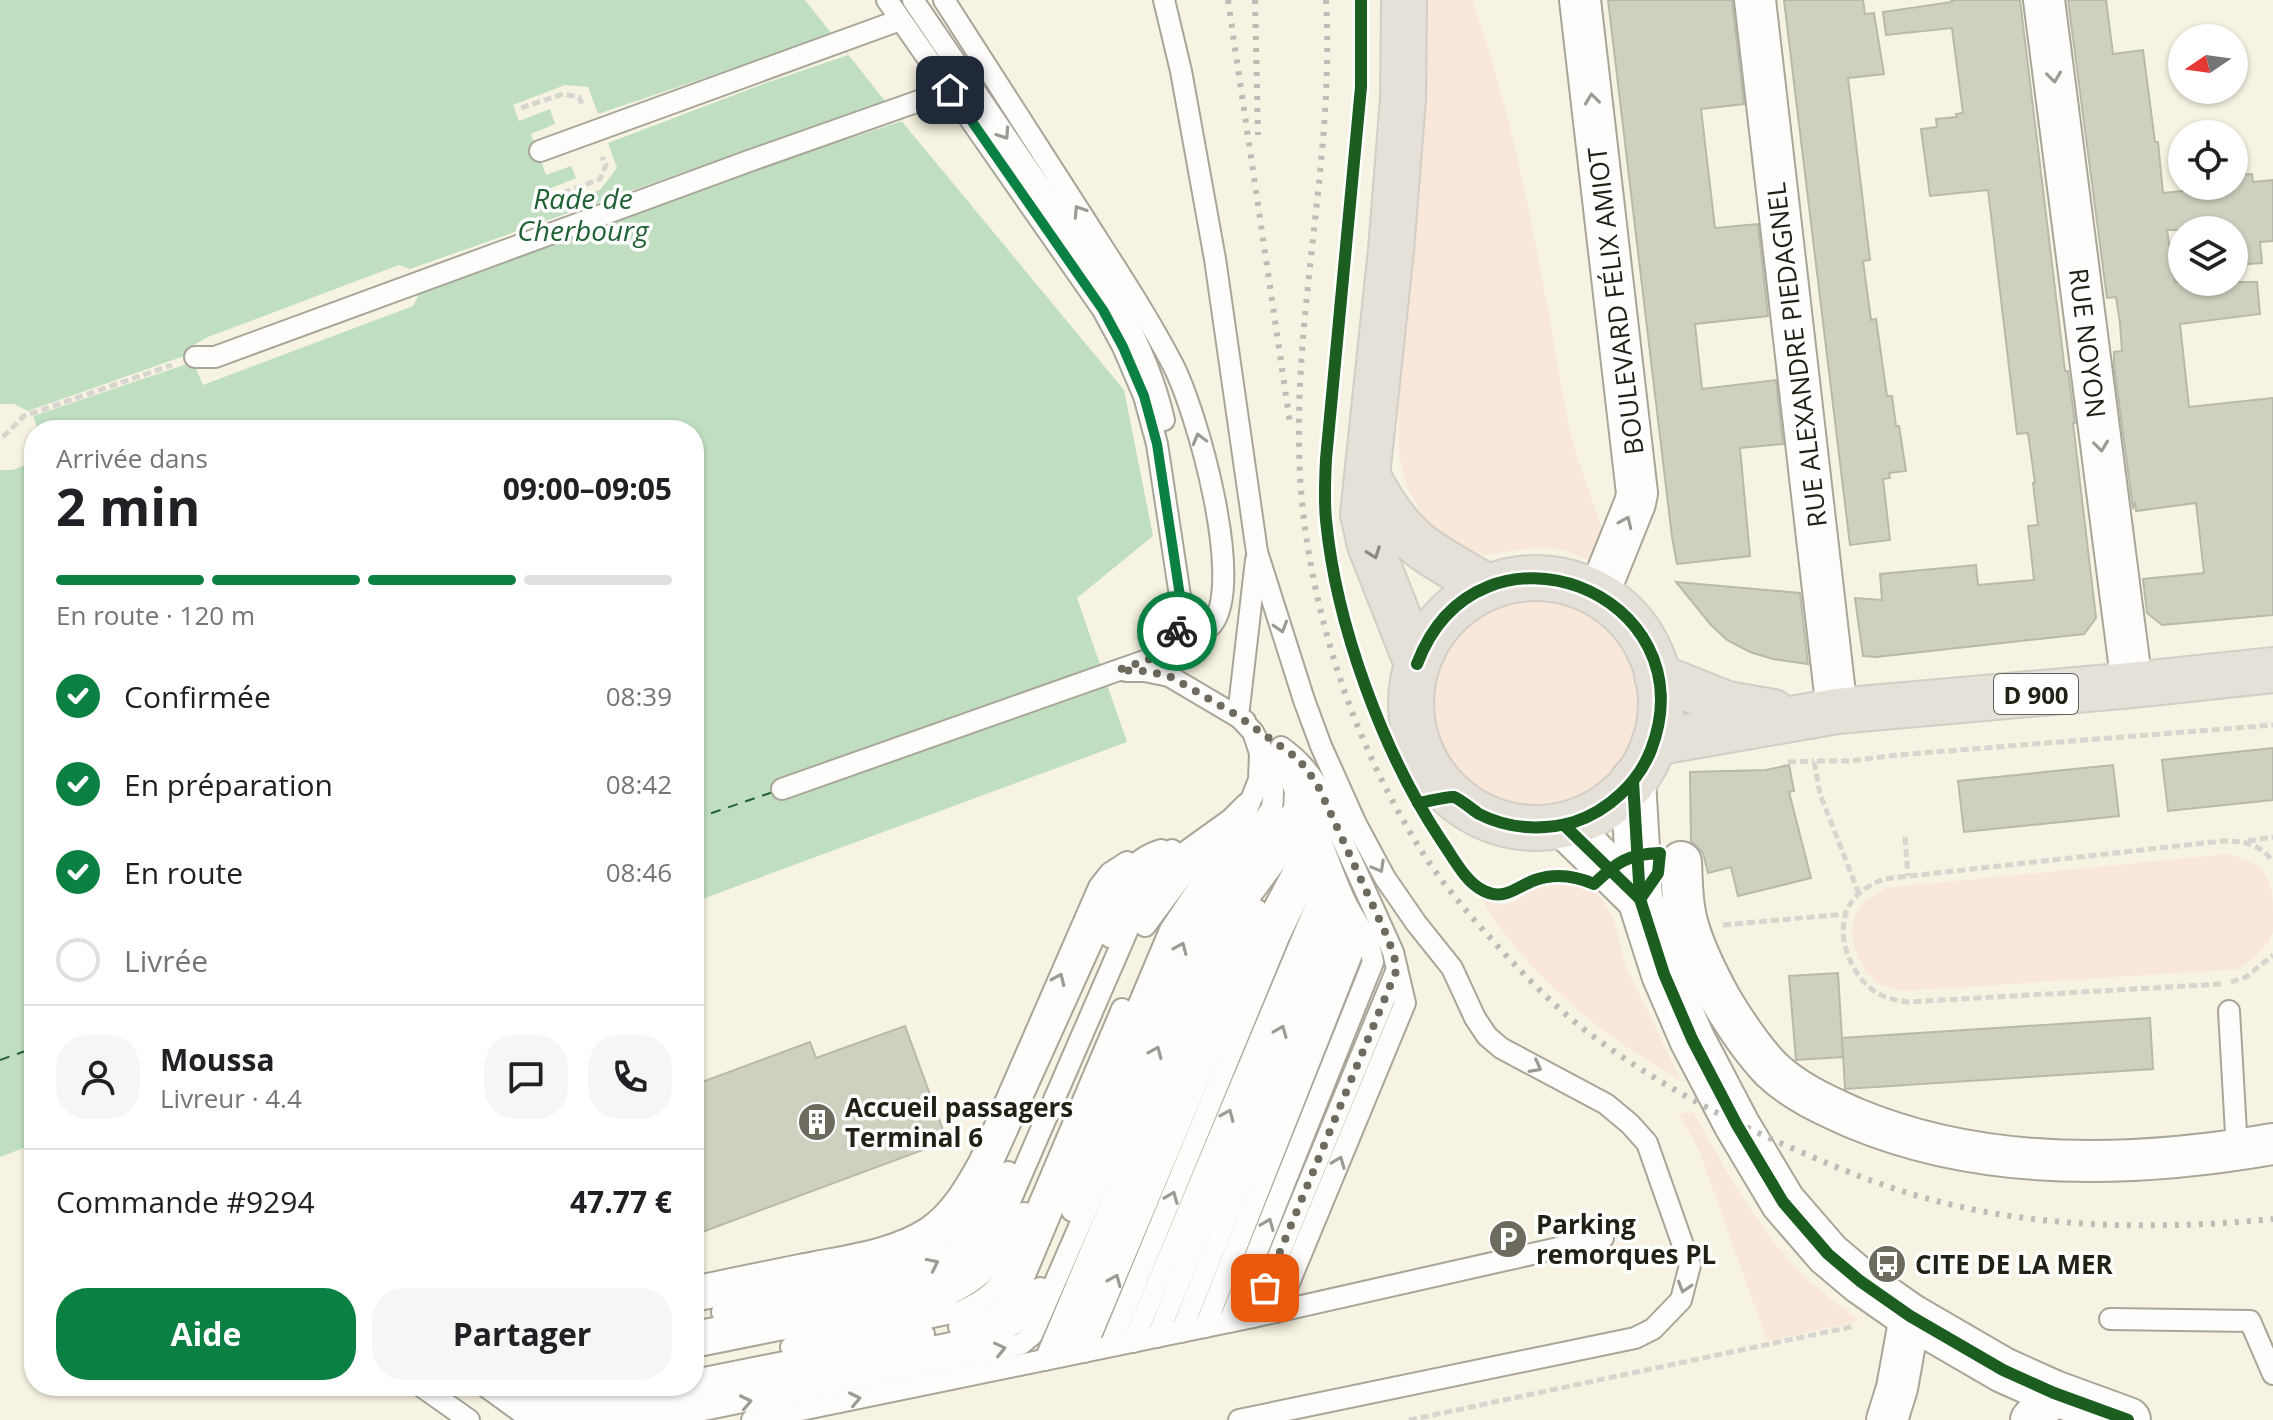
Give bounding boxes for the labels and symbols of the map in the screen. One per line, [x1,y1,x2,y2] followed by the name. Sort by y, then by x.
[2168,24,2248,104] north arrow
[916,56,984,124] pin
[2045,70,2062,84] one-way arrow
[1583,92,1600,105] one-way arrow
[994,126,1009,140] one-way arrow
[1578,144,1652,457] street label: BOULEVARD FÉLIX AMIOT
[517,179,650,249] water label: Rade de Cherbourg
[1757,181,1835,529] street label: RUE ALEXANDRE PIEDAGNEL
[1073,205,1088,219] one-way arrow
[2061,266,2115,420] street label: RUE NOYON
[1191,433,1208,447] one-way arrow
[2092,439,2109,453] one-way arrow
[1617,516,1633,530] one-way arrow
[1364,545,1380,559] one-way arrow
[1137,591,1217,671] courier
[1272,619,1288,633] one-way arrow
[1994,674,2078,714] road number: D 900
[1369,858,1385,873] one-way arrow
[1172,942,1188,956] one-way arrow
[1049,973,1065,987] one-way arrow
[1272,1025,1288,1039] one-way arrow
[1146,1046,1162,1060] one-way arrow
[1528,1057,1543,1072] one-way arrow
[845,1089,1073,1155] place label: Accueil passagers Terminal 6
[796,1101,838,1143] building icon: Accueil passagers Terminal 6
[1218,1109,1234,1123] one-way arrow
[1329,1156,1346,1170] one-way arrow
[1162,1191,1179,1205] one-way arrow
[1536,1206,1716,1272] place label: Parking remorques PL
[1259,1218,1275,1232] one-way arrow
[1487,1218,1529,1260] parking icon: Parking remorques PL
[1866,1243,1908,1285] bus stop icon: CITE DE LA MER
[1915,1246,2114,1282] place label: CITE DE LA MER
[1231,1254,1299,1322] pin
[925,1258,940,1274] one-way arrow
[1105,1274,1121,1288] one-way arrow
[1677,1280,1693,1294] one-way arrow
[993,1341,1007,1358] one-way arrow
[849,1391,862,1408] one-way arrow
[739,1394,752,1411] one-way arrow

